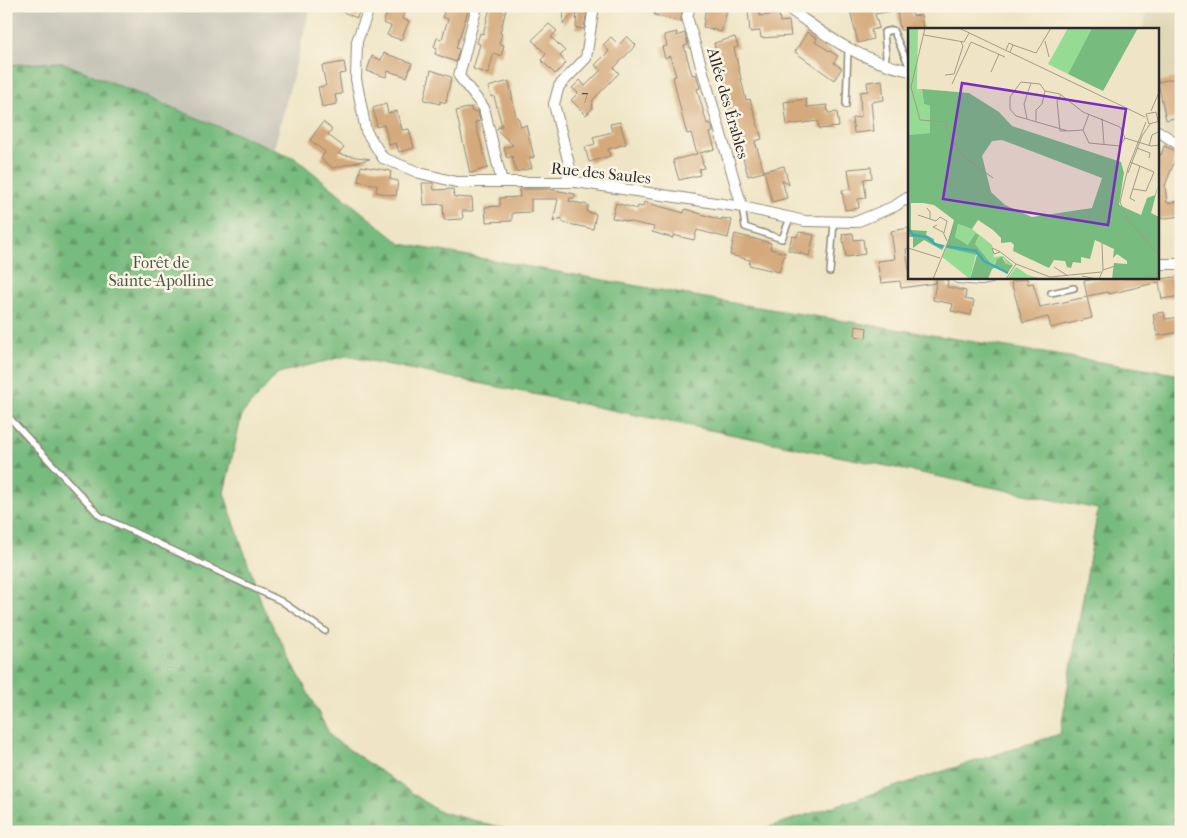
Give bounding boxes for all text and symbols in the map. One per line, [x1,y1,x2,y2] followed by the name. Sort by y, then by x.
[908,28,1160,279] inset map
[703,44,754,161] street label: Allée des Érables
[582,87,589,104] house number: 7
[550,158,652,188] street label: Rue des Saules
[108,253,214,290] park label: Forêt de Sainte-Apolline

